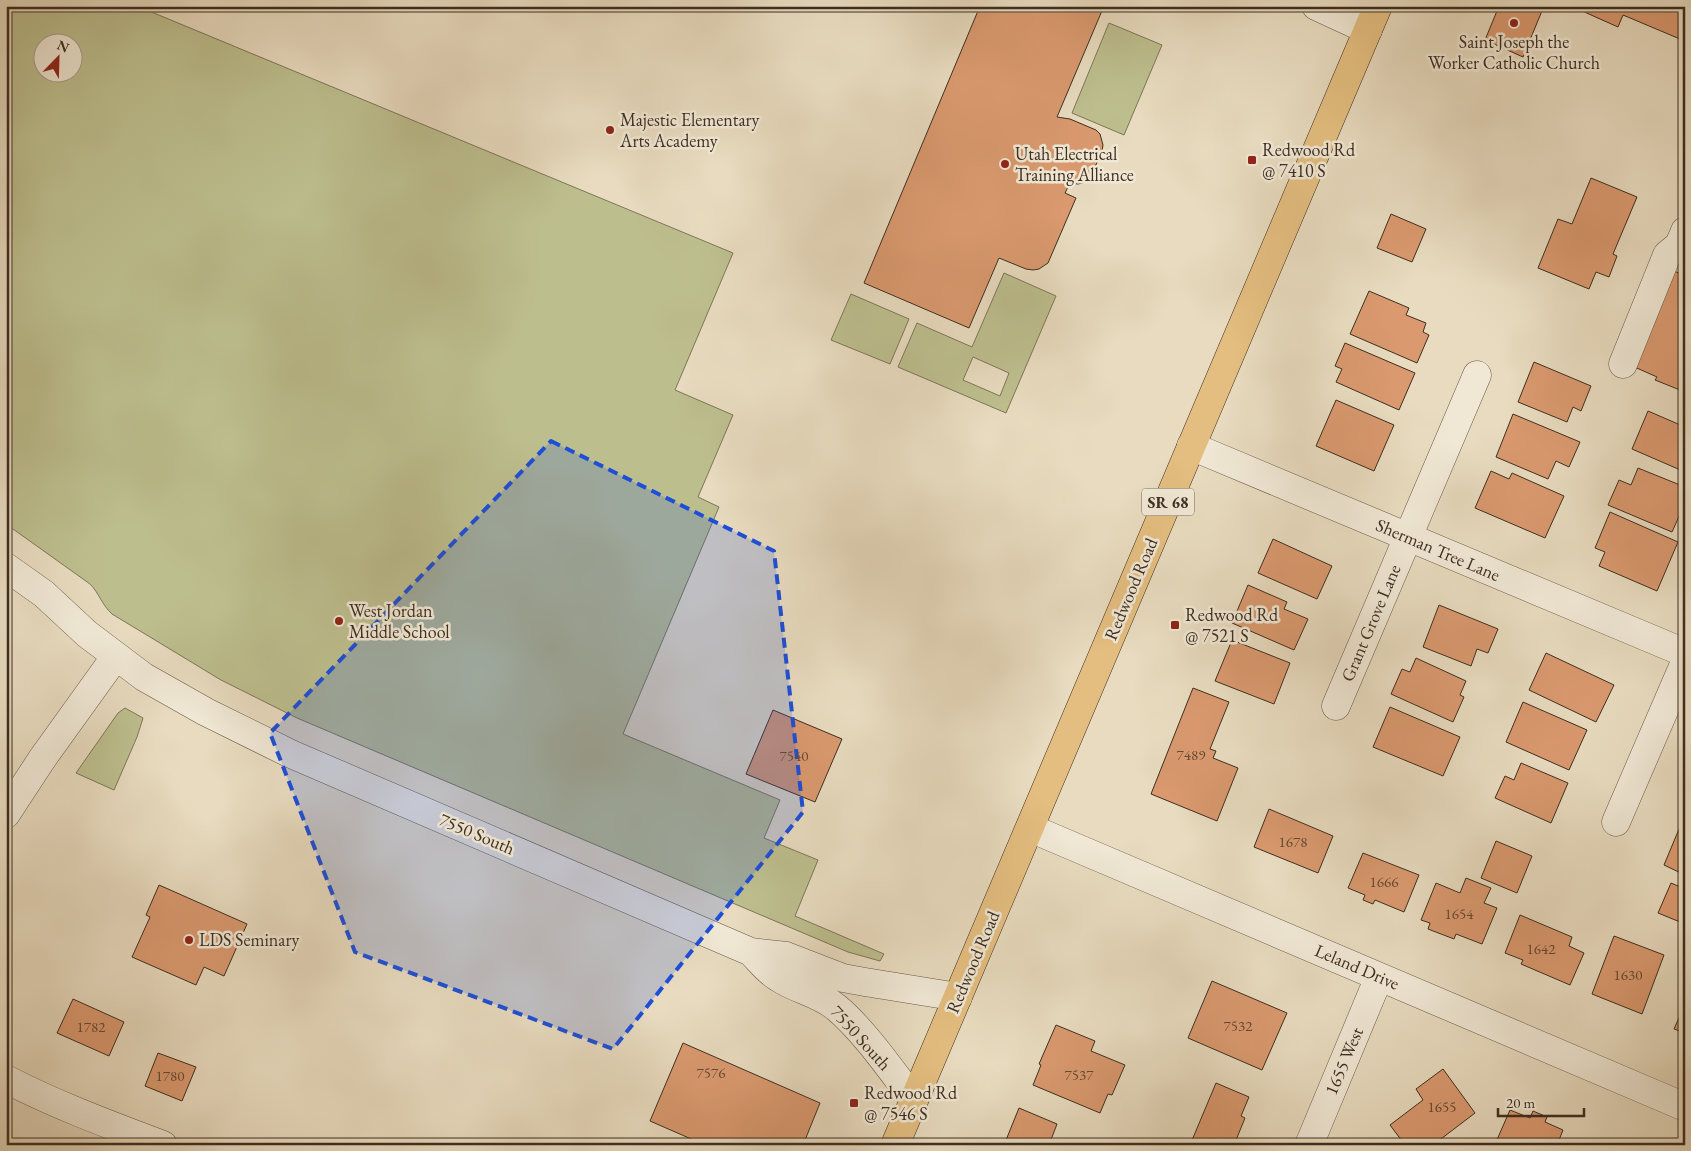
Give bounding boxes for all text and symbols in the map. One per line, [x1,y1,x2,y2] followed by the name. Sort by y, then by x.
[1508,17,1520,29] marker: Saint Joseph the Worker Catholic Church
[1428,30,1600,74] place label: Saint Joseph the Worker Catholic Church
[32,32,82,82] north arrow
[54,36,72,57] text: N
[619,108,760,152] place label: Majestic Elementary Arts Academy
[604,124,616,136] marker: Majestic Elementary Arts Academy
[1262,138,1356,182] place label: Redwood Rd @ 7410 S
[1015,142,1134,186] place label: Utah Electrical Training Alliance
[1246,154,1258,166] marker: Redwood Rd @ 7410 S
[999,158,1011,170] marker: Utah Electrical Training Alliance
[1142,488,1194,516] road number: SR 68
[1373,513,1504,586] street label: Sherman Tree Lane
[1099,533,1163,643] street label: Redwood Road
[1336,561,1406,685] street label: Grant Grove Lane
[349,599,450,643] place label: West Jordan Middle School
[1185,603,1279,647] place label: Redwood Rd @ 7521 S
[333,615,345,627] marker: West Jordan Middle School
[1169,619,1181,631] marker: Redwood Rd @ 7521 S
[1177,745,1205,764] house number: 7489
[780,746,808,765] house number: 7540
[436,807,518,860] street label: 7550 South
[1279,832,1307,851] house number: 1678
[1370,872,1398,891] house number: 1666
[1445,904,1474,923] house number: 1654
[941,906,1005,1016] street label: Redwood Road
[199,928,300,951] place label: LDS Seminary
[183,934,195,946] marker: LDS Seminary
[1311,938,1403,995] street label: Leland Drive
[1527,939,1556,958] house number: 1642
[1614,965,1642,984] house number: 1630
[826,1000,897,1075] street label: 7550 South
[1224,1016,1253,1035] house number: 7532
[77,1017,106,1036] house number: 1782
[1319,1023,1368,1098] street label: 1655 West
[697,1063,725,1082] house number: 7576
[1065,1065,1094,1084] house number: 7537
[156,1066,184,1085] house number: 1780
[864,1081,958,1125] place label: Redwood Rd @ 7546 S
[1498,1086,1585,1118] scale bar
[1506,1093,1535,1112] text: 20 m
[848,1097,860,1109] marker: Redwood Rd @ 7546 S
[1428,1097,1456,1116] house number: 1655

